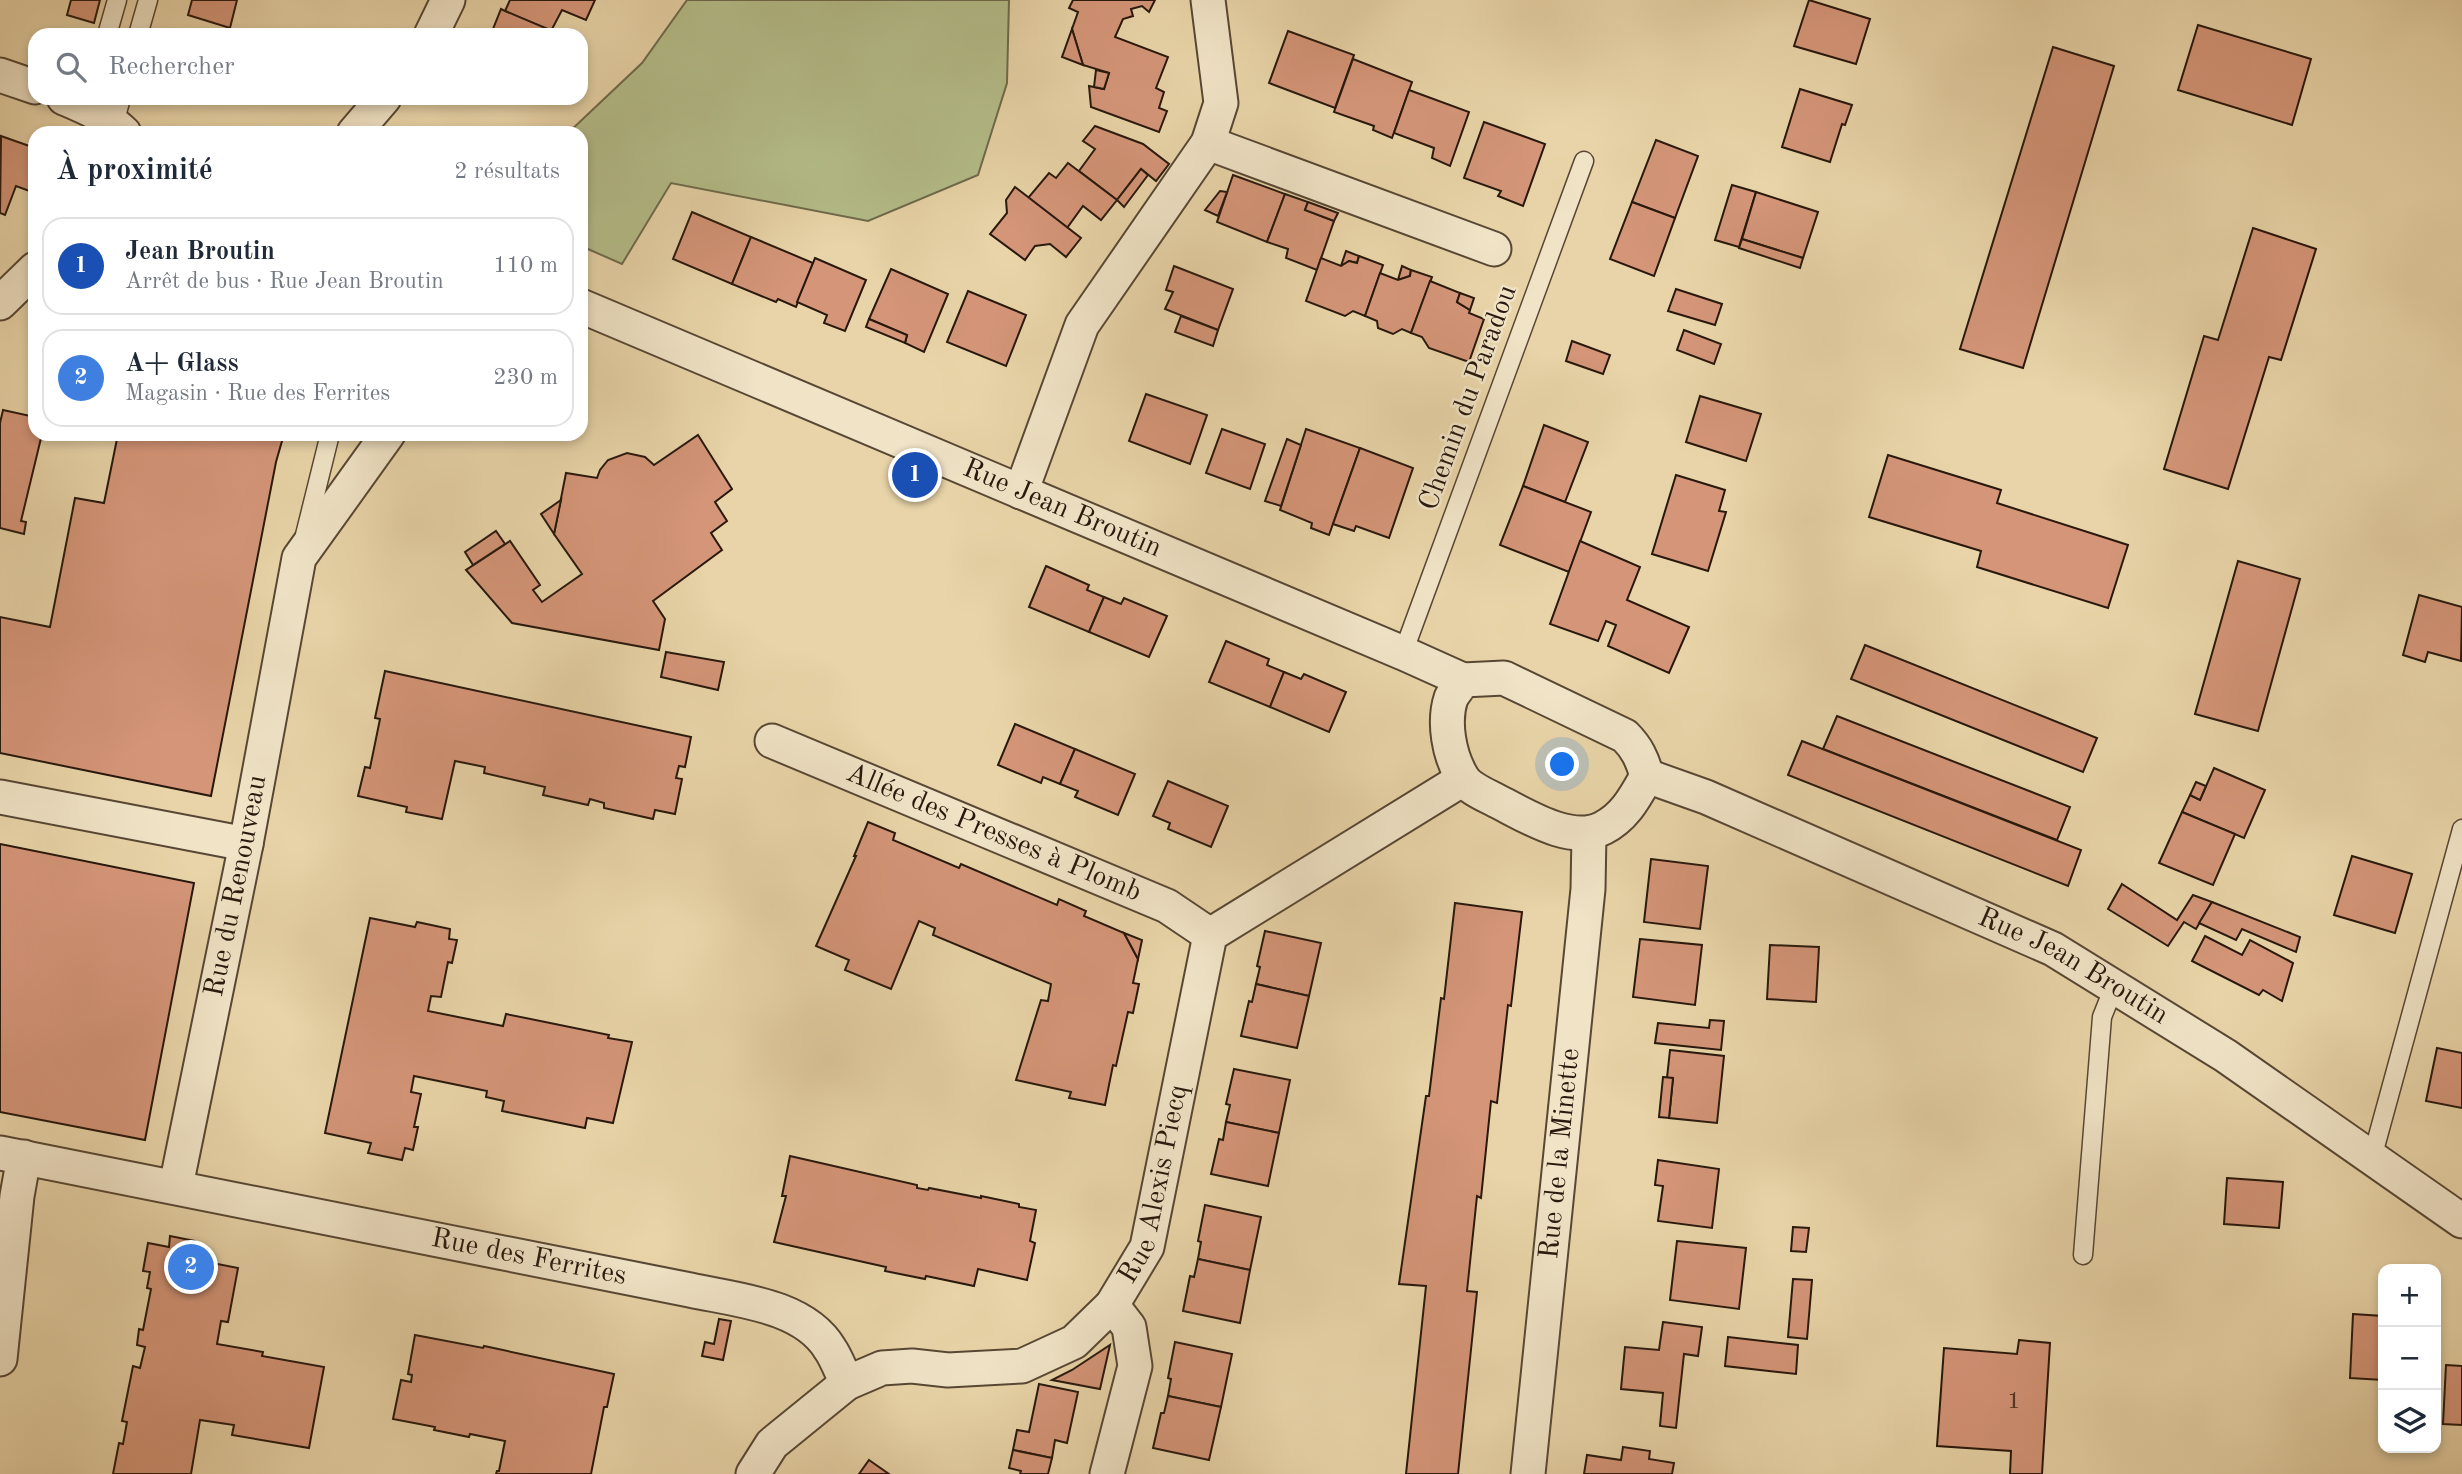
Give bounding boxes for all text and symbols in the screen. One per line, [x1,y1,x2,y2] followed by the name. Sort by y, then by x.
[28,28,588,105] search box
[52,48,90,86] icon: search
[108,54,235,80] text: Rechercher
[56,156,213,186] text: À proximité
[454,160,560,183] text: 2 résultats
[125,239,275,265] text: Jean Broutin
[74,254,88,277] text: 1
[493,254,558,277] text: 110 m
[125,270,444,293] text: Arrêt de bus · Rue Jean Broutin
[1415,282,1523,514] street label: Chemin du Paradou
[125,351,239,377] text: A+ Glass
[74,366,88,389] text: 2
[493,366,558,389] text: 230 m
[125,382,390,405] text: Magasin · Rue des Ferrites
[892,449,938,501] pin: 1
[958,455,1165,563] street label: Rue Jean Broutin
[1545,747,1579,781] your location
[842,759,1145,908] street label: Allée des Presses à Plomb
[201,773,272,999] street label: Rue du Renouveau
[1973,904,2173,1030] street label: Rue Jean Broutin
[1536,1047,1586,1261] street label: Rue de la Minette
[1114,1082,1193,1289] street label: Rue Alexis Piecq
[429,1225,629,1291] street label: Rue des Ferrites
[168,1241,214,1293] pin: 2
[2378,1264,2441,1453] map controls
[2378,1264,2441,1327] button: +
[2378,1327,2441,1390] button: −
[2007,1390,2021,1414] house number: 1
[2378,1390,2441,1453] button: layers

